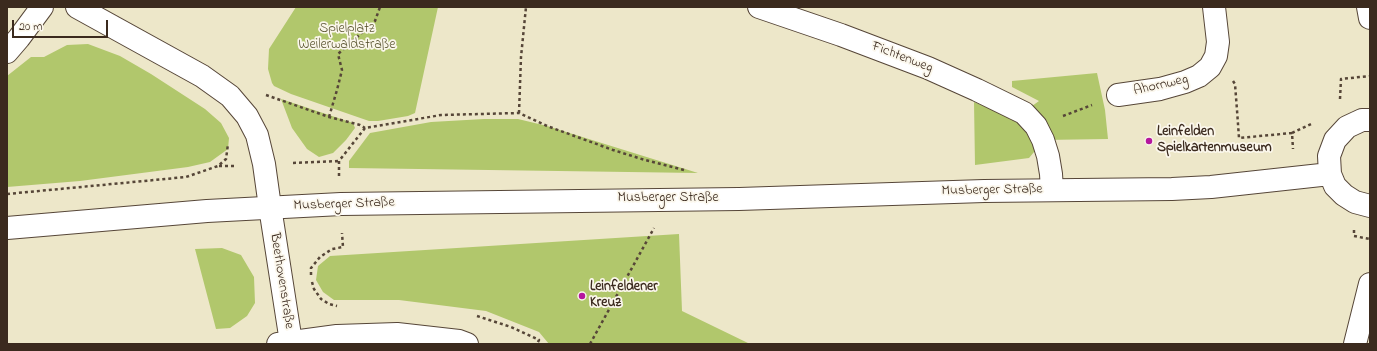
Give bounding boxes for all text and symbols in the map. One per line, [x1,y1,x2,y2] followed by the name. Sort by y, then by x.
[14,12,110,38] scale bar
[19,18,42,36] text: 20 m
[299,22,395,54] park label: Spielplatz Weilerwaldstraße
[869,39,935,77] street label: Fichtenweg
[1132,72,1190,100] street label: Ahornweg
[1157,125,1272,158] place label: Leinfelden Spielkartenmuseum
[1144,136,1154,146] marker: Leinfelden Spielkartenmuseum
[941,182,1043,200] street label: Musberger Straße
[617,191,719,207] street label: Musberger Straße
[293,195,395,215] street label: Musberger Straße
[265,232,297,330] street label: Beethovenstraße
[590,280,658,312] place label: Leinfeldener Kreuz
[577,291,587,301] marker: Leinfeldener Kreuz

